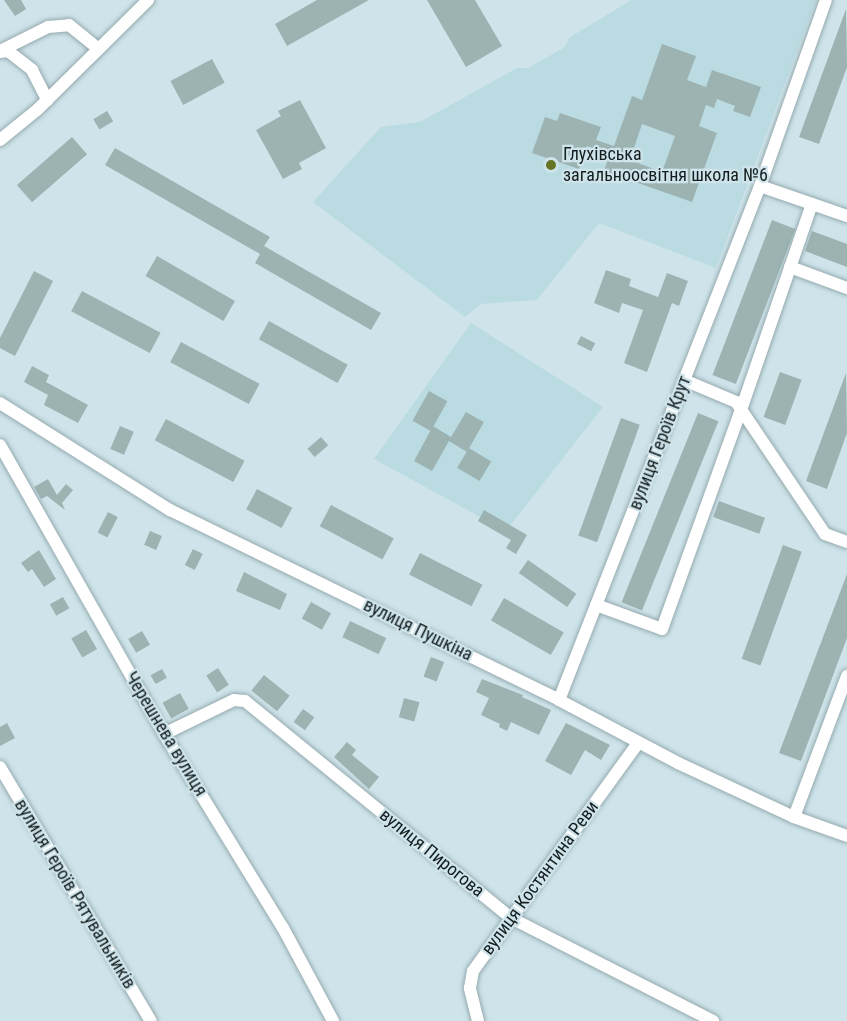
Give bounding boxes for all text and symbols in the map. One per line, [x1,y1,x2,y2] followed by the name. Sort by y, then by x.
[563,144,768,186] place label: Глухівська загальноосвітня школа №6
[544,158,558,172] marker: Глухівська загальноосвітня школа №6
[625,373,695,513] street label: вулиця Героїв Крут
[360,594,476,666] street label: вулиця Пушкіна
[120,668,212,800] street label: Черешнева вулиця
[10,795,140,993] street label: вулиця Героїв Рятувальників
[477,797,603,959] street label: вулиця Костянтина Реви
[375,804,489,902] street label: вулиця Пирогова

